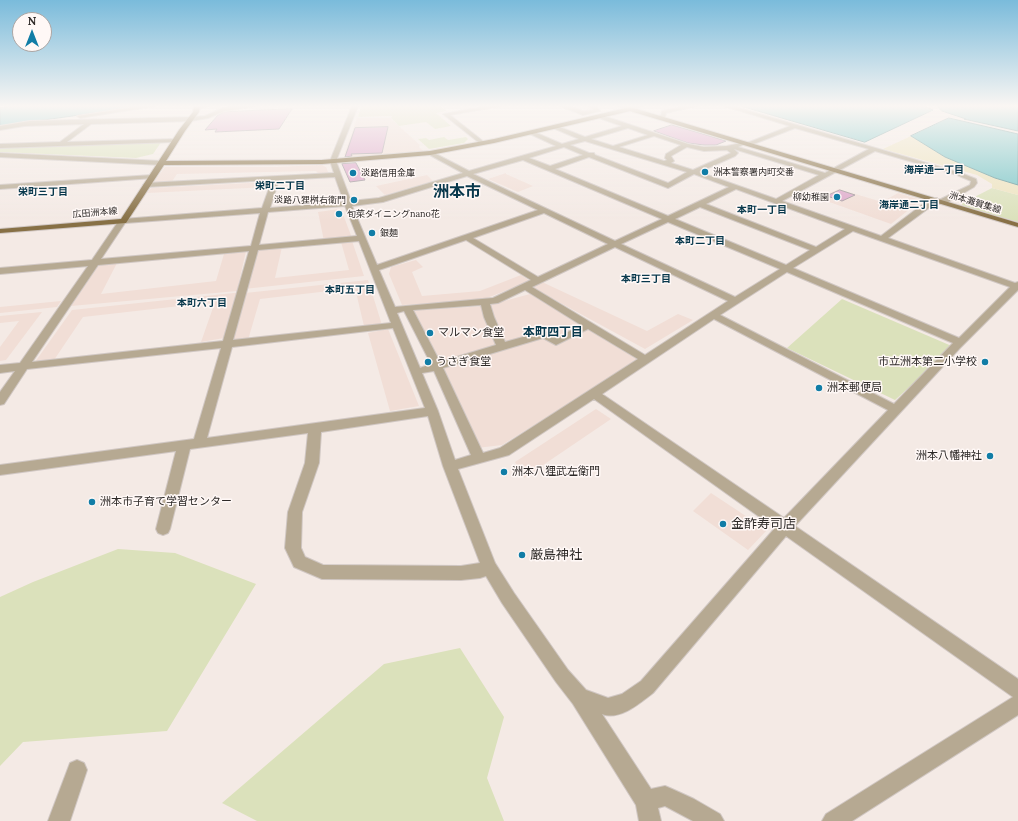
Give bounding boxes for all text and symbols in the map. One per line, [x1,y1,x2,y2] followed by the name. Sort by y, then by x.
[12,12,52,52] north arrow
[28,14,36,28] text: N
[904,164,964,176] district label: 海岸通一丁目
[700,167,710,177] marker: 洲本警察署内町交番
[713,167,794,177] place label: 洲本警察署内町交番
[348,168,358,178] marker: 淡路信用金庫
[361,168,415,178] place label: 淡路信用金庫
[255,180,305,192] district label: 栄町二丁目
[433,182,481,202] district label: 洲本市
[18,186,68,198] district label: 栄町三丁目
[948,190,1002,216] street label: 洲本灘賀集線
[793,192,829,202] place label: 柳幼稚園
[832,192,842,202] marker: 柳幼稚園
[274,195,346,205] place label: 淡路八狸桝右衛門
[349,195,359,205] marker: 淡路八狸桝右衛門
[879,199,939,211] district label: 海岸通二丁目
[737,204,787,216] district label: 本町一丁目
[72,206,118,220] street label: 広田洲本線
[334,209,344,219] marker: 旬菜ダイニングnano花
[347,209,440,219] place label: 旬菜ダイニングnano花
[367,228,377,238] marker: 銀麺
[380,228,398,238] place label: 銀麺
[675,235,725,247] district label: 本町二丁目
[621,273,671,285] district label: 本町三丁目
[325,284,375,296] district label: 本町五丁目
[177,297,227,309] district label: 本町六丁目
[438,326,504,340] place label: マルマン食堂
[523,326,583,340] district label: 本町四丁目
[425,328,435,338] marker: マルマン食堂
[436,355,491,369] place label: うさぎ食堂
[878,355,977,369] place label: 市立洲本第二小学校
[423,357,433,367] marker: うさぎ食堂
[980,357,990,367] marker: 市立洲本第二小学校
[827,381,882,395] place label: 洲本郵便局
[814,383,824,393] marker: 洲本郵便局
[916,449,982,463] place label: 洲本八幡神社
[985,451,995,461] marker: 洲本八幡神社
[512,465,600,479] place label: 洲本八狸武左衛門
[499,467,509,477] marker: 洲本八狸武左衛門
[100,495,232,509] place label: 洲本市子育て学習センター
[87,497,97,507] marker: 洲本市子育て学習センター
[731,516,796,532] place label: 金酢寿司店
[718,519,728,529] marker: 金酢寿司店
[530,547,582,563] place label: 厳島神社
[517,550,527,560] marker: 厳島神社

